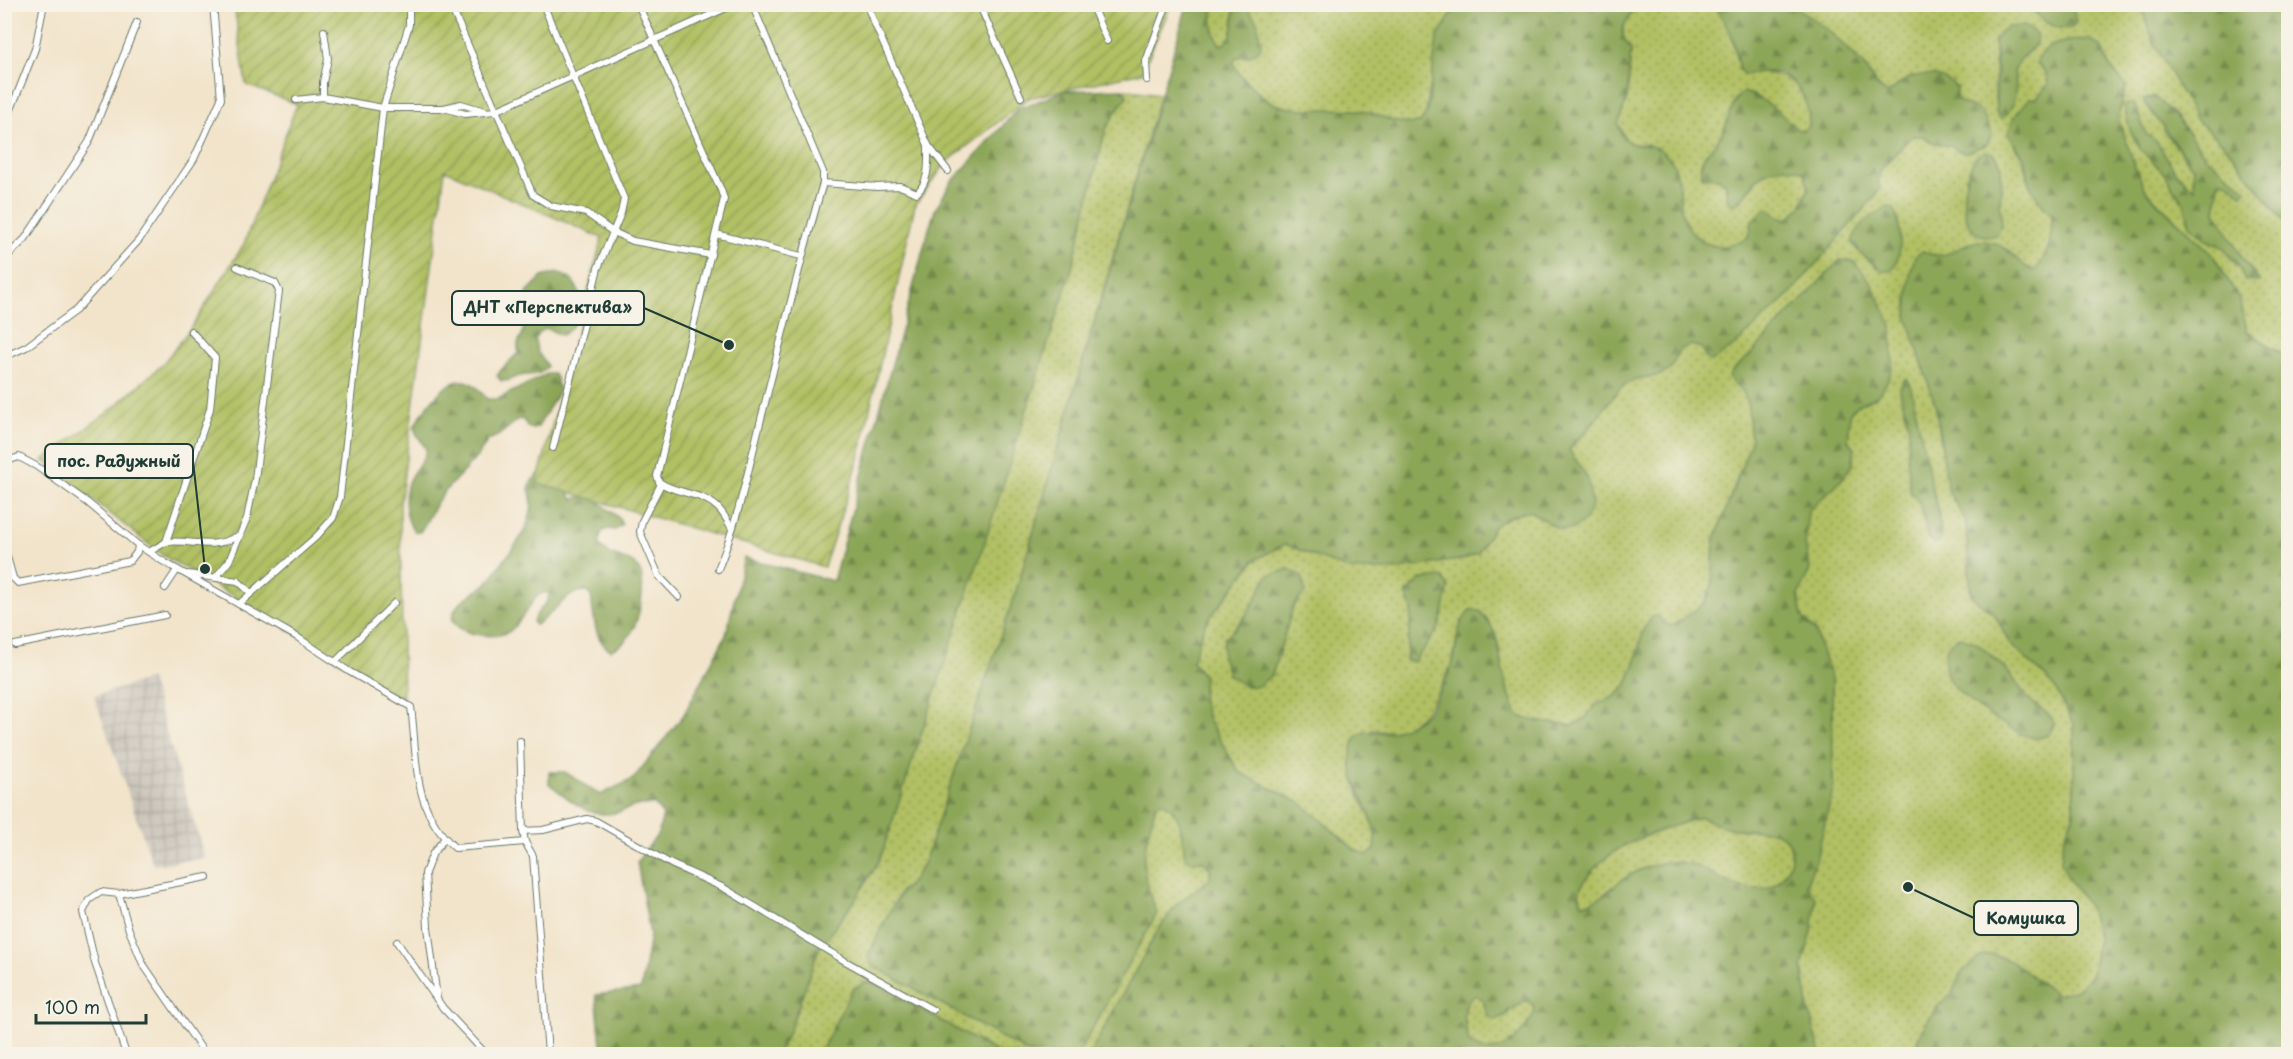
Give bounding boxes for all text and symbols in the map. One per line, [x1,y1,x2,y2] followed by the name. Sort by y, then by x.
[452,291,644,325] callout: ДНТ «Перспектива»
[463,294,633,318] text: ДНТ «Перспектива»
[45,444,193,478] callout: пос. Радужный
[57,448,181,472] text: пос. Радужный
[1974,901,2078,935] callout: Комушка
[1986,905,2066,929] text: Комушка
[36,987,146,1025] scale bar
[45,993,100,1020] text: 100 m

